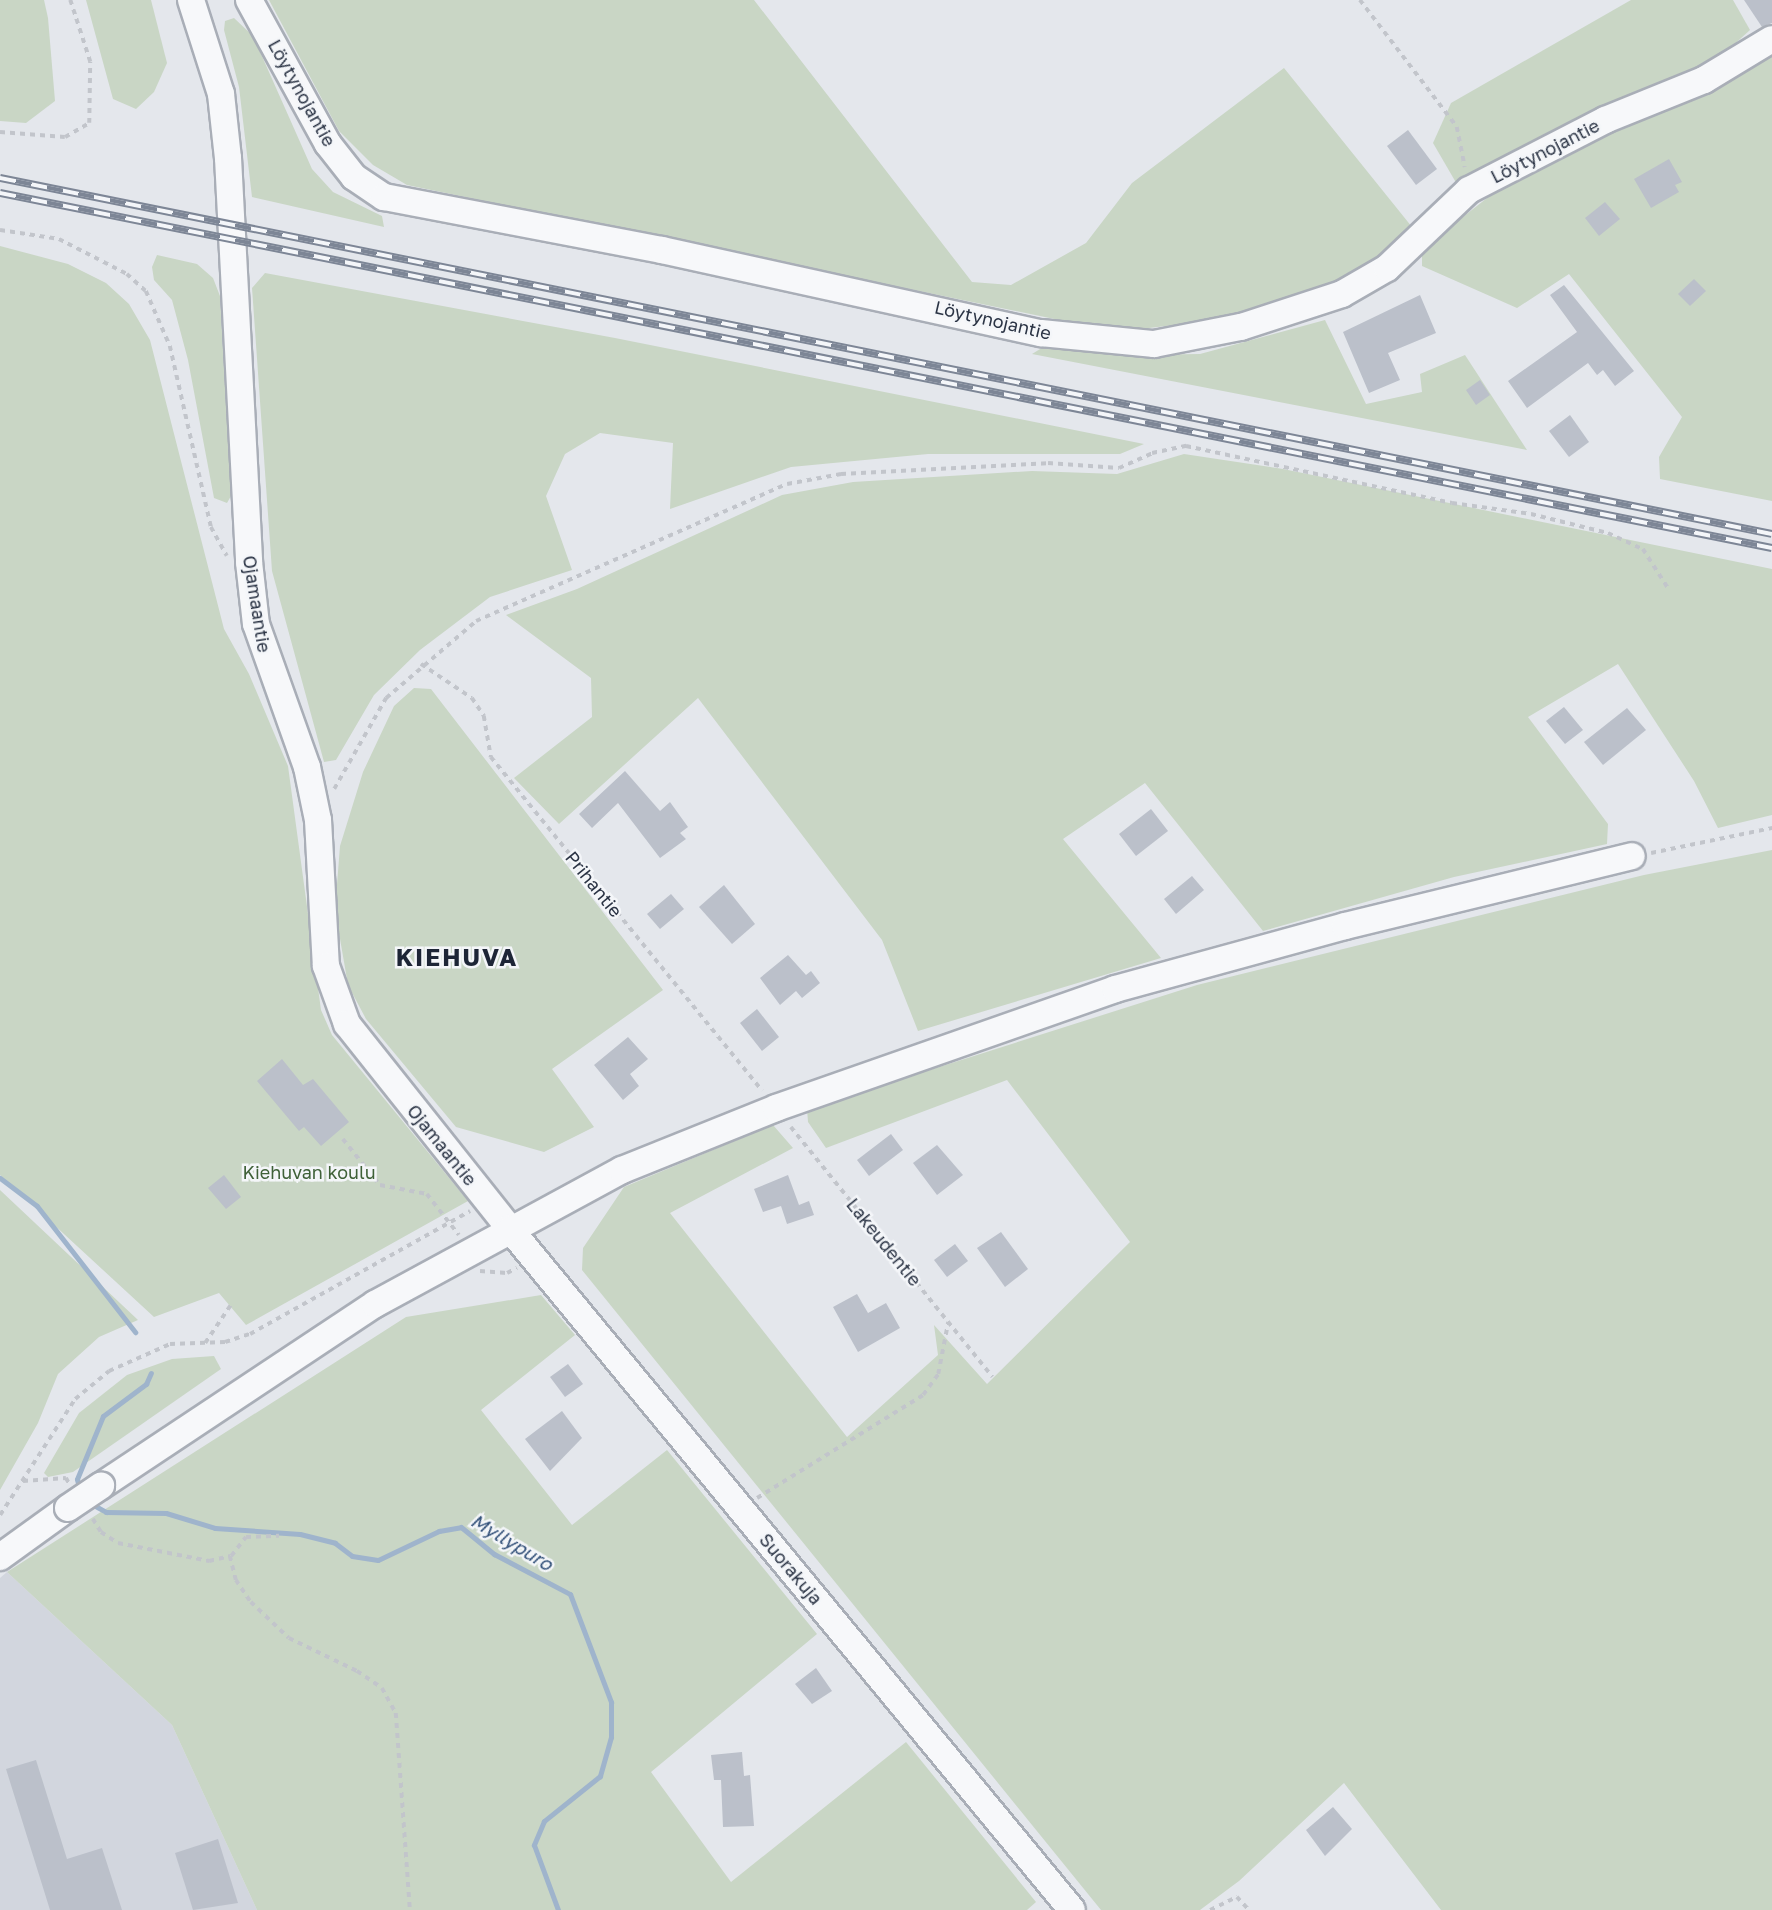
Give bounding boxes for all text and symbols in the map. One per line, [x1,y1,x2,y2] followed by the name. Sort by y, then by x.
[264,36,340,150] street label: Löytynojantie
[1487,114,1603,188] street label: Löytynojantie
[933,296,1053,344] street label: Löytynojantie
[239,554,275,654] street label: Ojamaantie
[561,847,627,921] street label: Prihantie
[397,943,517,971] district label: KIEHUVA
[403,1100,481,1190] street label: Ojamaantie
[242,1161,376,1183] park label: Kiehuvan koulu
[842,1194,926,1290] street label: Lakeudentie
[467,1509,557,1575] water label: Myllypuro
[755,1529,827,1609] street label: Suorakuja

